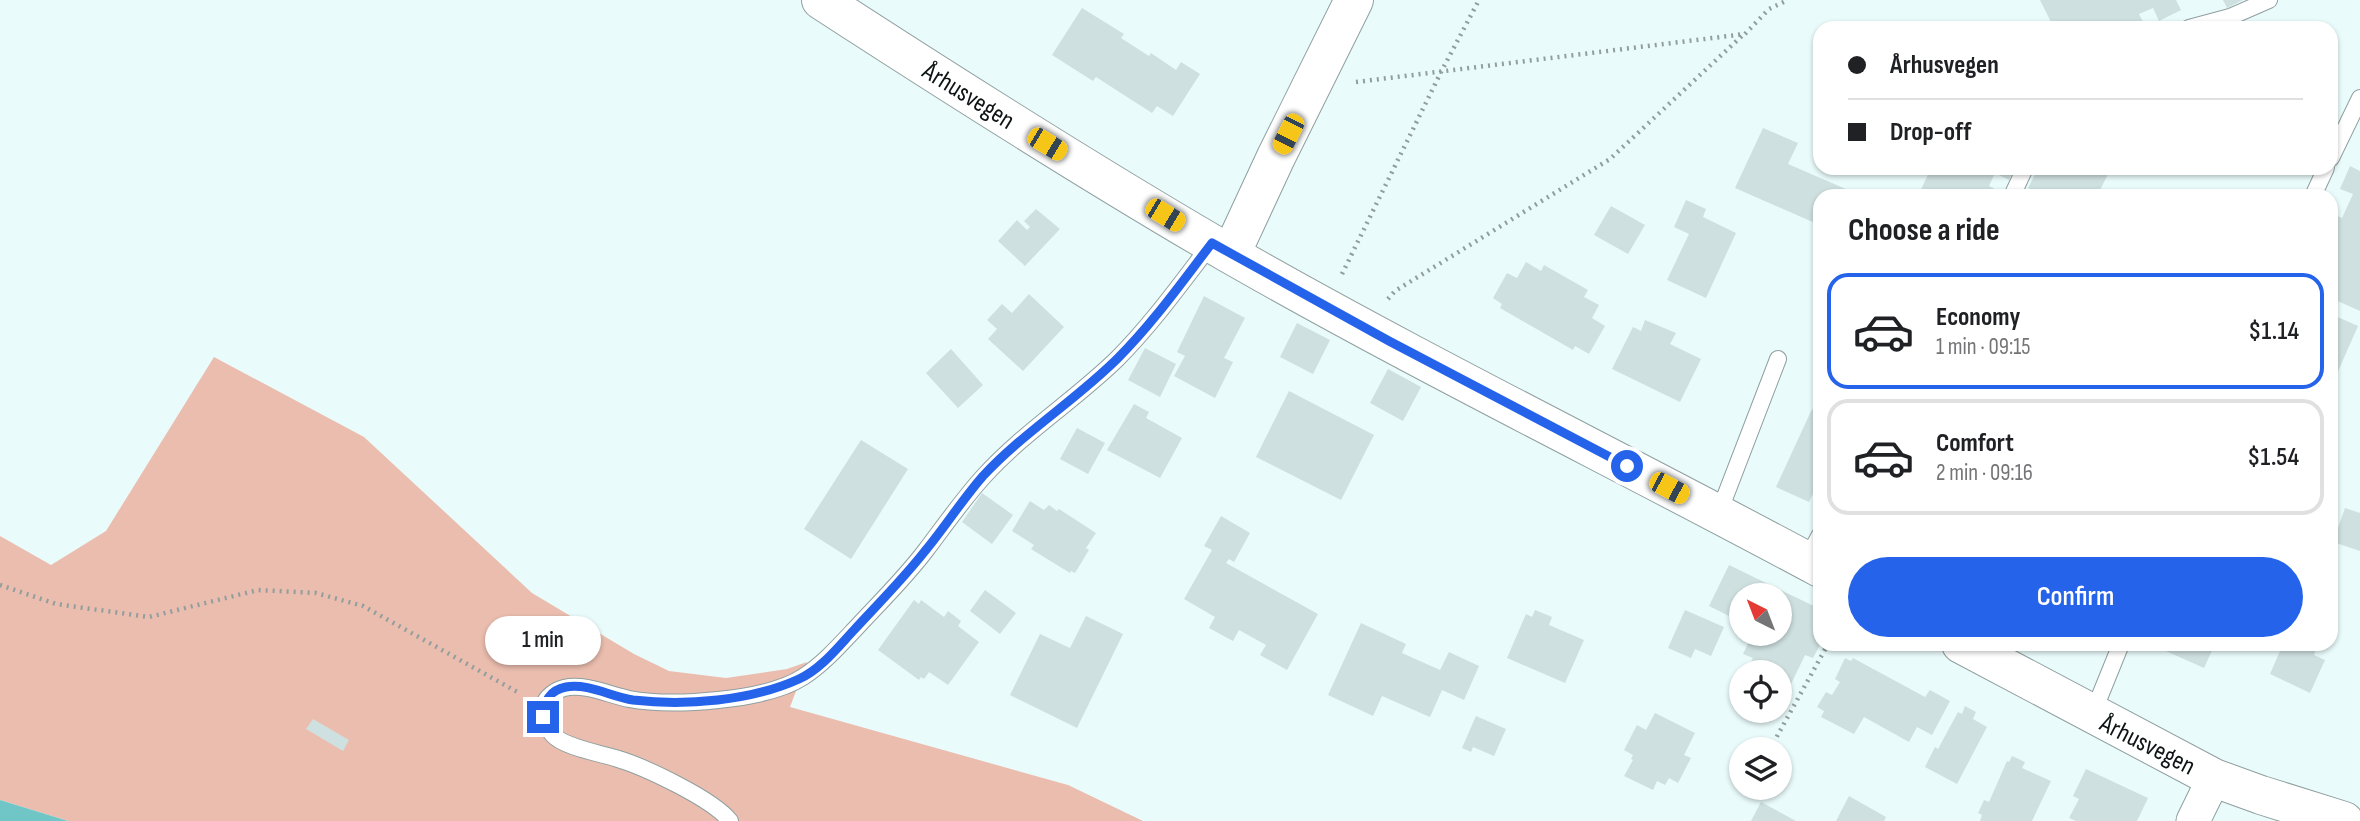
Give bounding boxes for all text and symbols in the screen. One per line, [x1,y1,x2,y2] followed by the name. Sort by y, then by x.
[1890,50,1999,81] text: Århusvegen
[916,55,1020,137] street label: Århusvegen
[1270,111,1307,157] car
[1890,117,1971,148] text: Drop-off
[1024,124,1071,164] car
[1142,195,1189,235] car
[1848,211,2000,250] text: Choose a ride
[1852,300,1915,363] icon: car
[1936,302,2020,333] text: Economy
[2248,316,2299,347] text: $1.14
[1936,333,2031,361] text: 1 min · 09:15
[1852,426,1915,489] icon: car
[1936,428,2014,459] text: Comfort
[2247,442,2299,473] text: $1.54
[1611,450,1643,482] route start
[1936,459,2033,487] text: 2 min · 09:16
[1646,469,1693,507] car
[1848,557,2303,637] button: Confirm
[1729,583,1792,646] north arrow
[1729,583,1792,800] map controls
[485,616,601,664] callout: 1 min
[522,626,564,654] text: 1 min
[1729,660,1792,723] button: locate
[527,701,559,733] route end
[2094,708,2200,782] street label: Århusvegen
[1729,737,1792,800] button: layers

